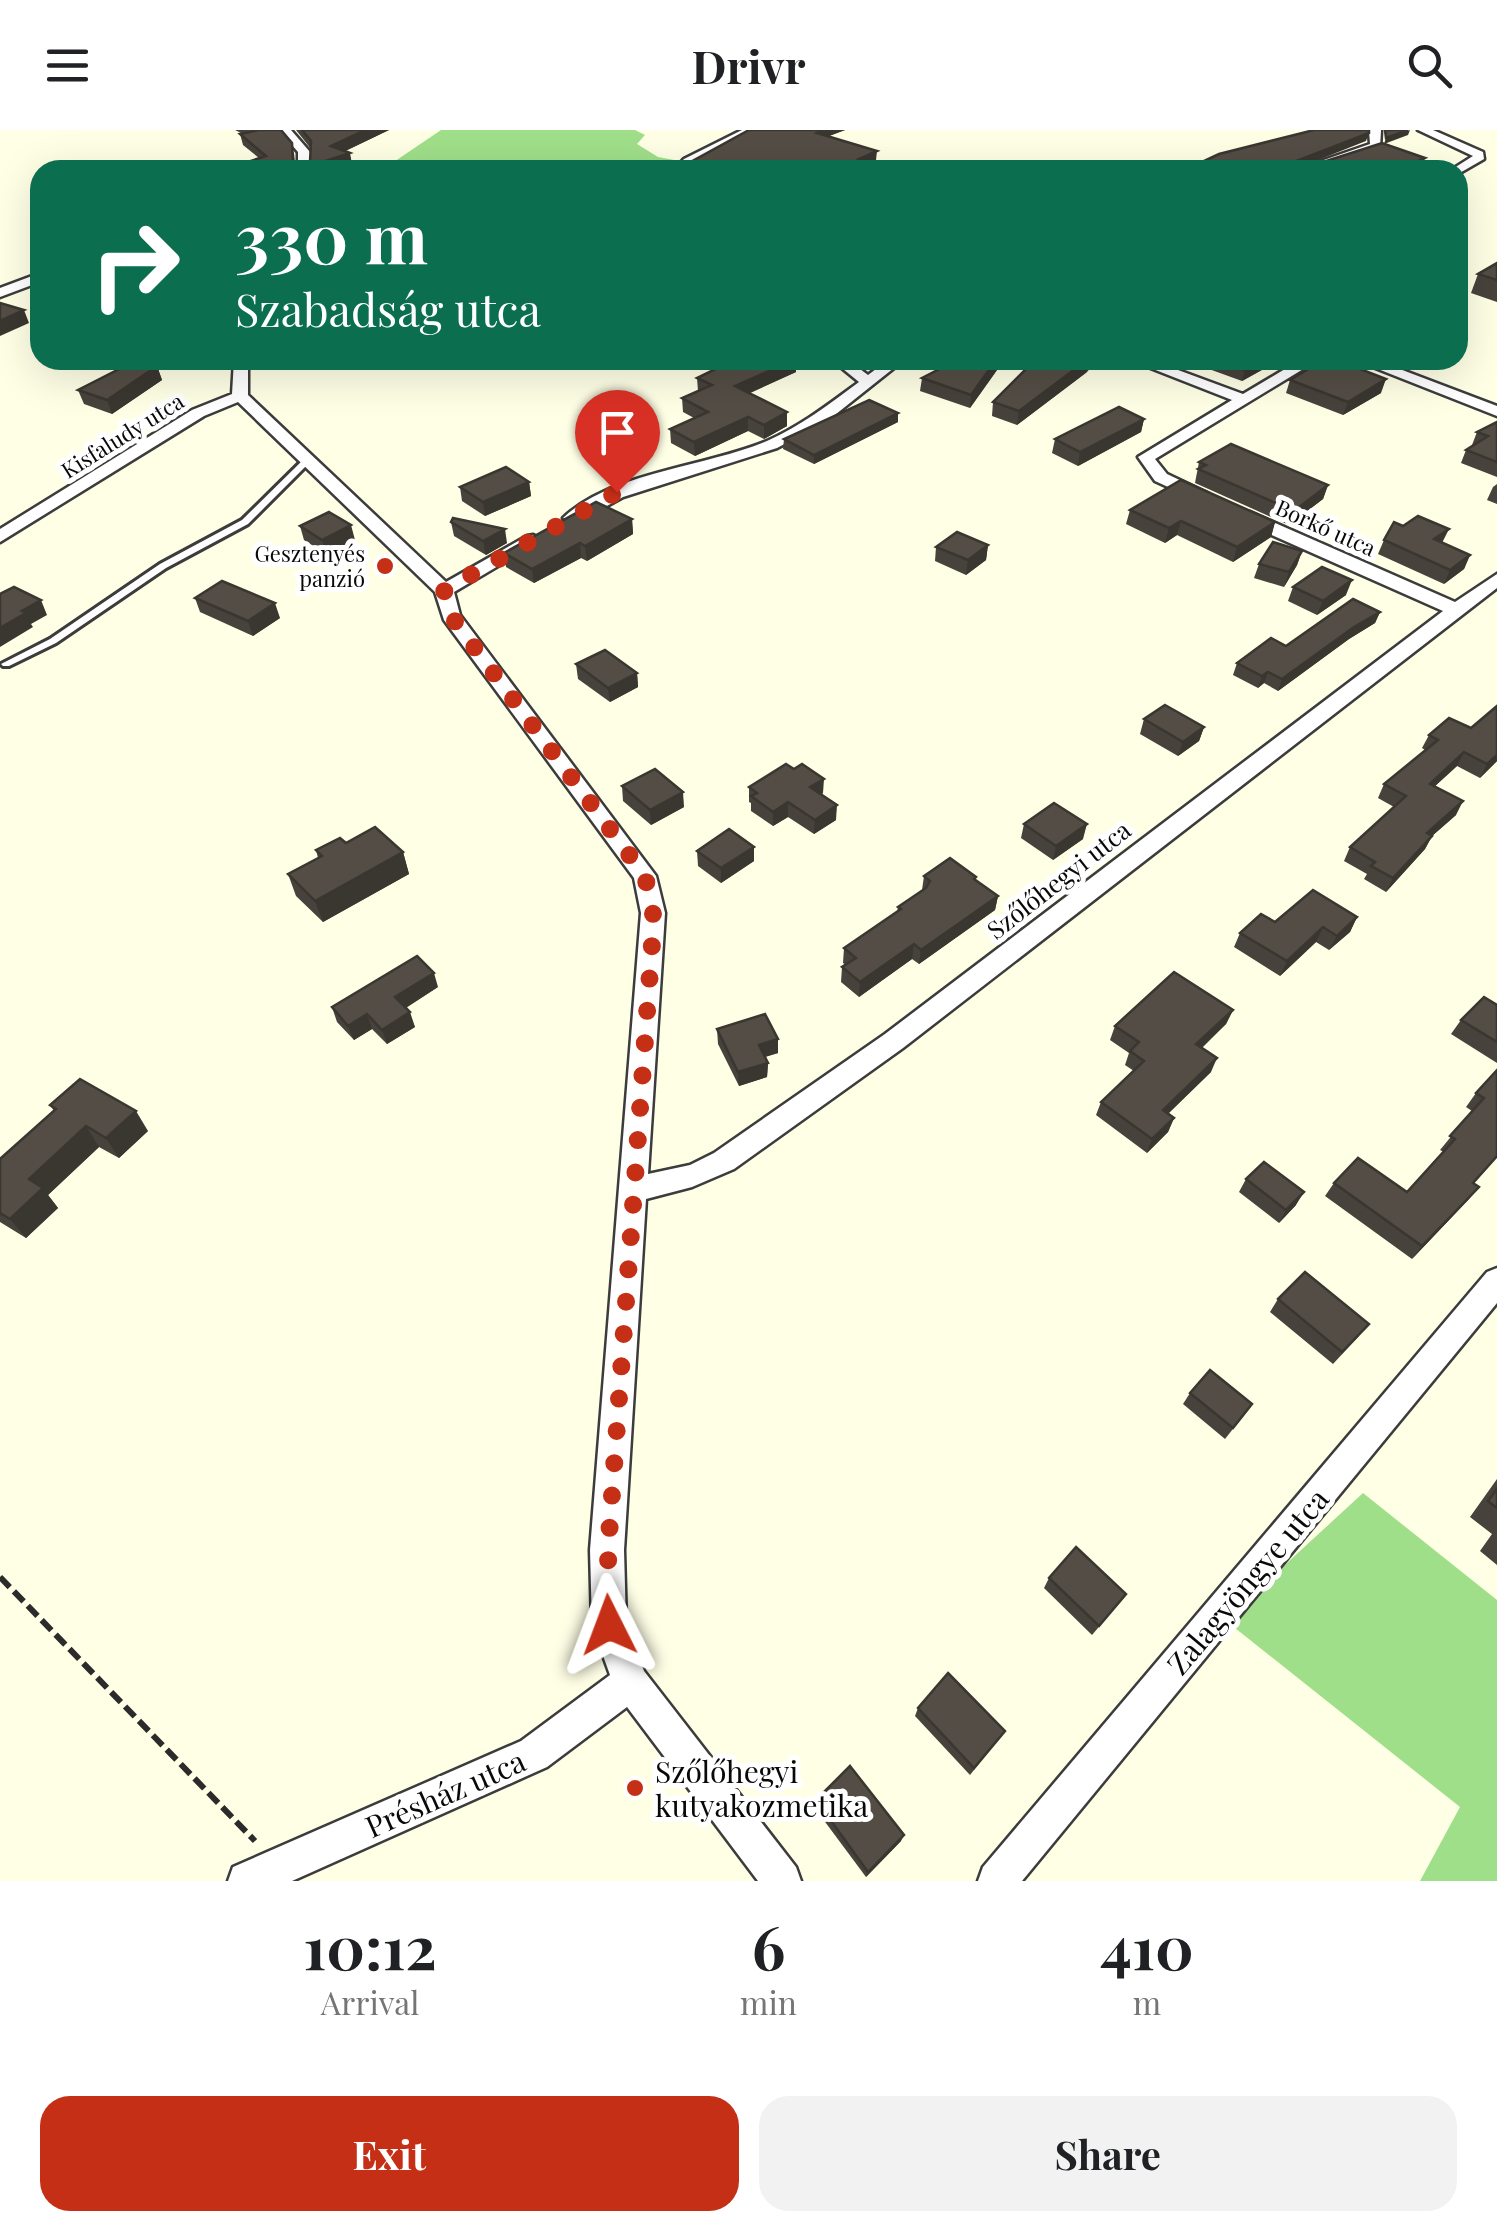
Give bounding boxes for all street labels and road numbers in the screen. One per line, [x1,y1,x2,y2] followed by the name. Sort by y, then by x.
[55,385,189,485] street label: Kisfaludy utca
[1271,492,1381,562] street label: Borkő utca
[979,812,1137,945] street label: Szőlőhegyi utca
[1157,1480,1337,1682] street label: Zalagyöngye utca
[359,1740,531,1846] street label: Présház utca

